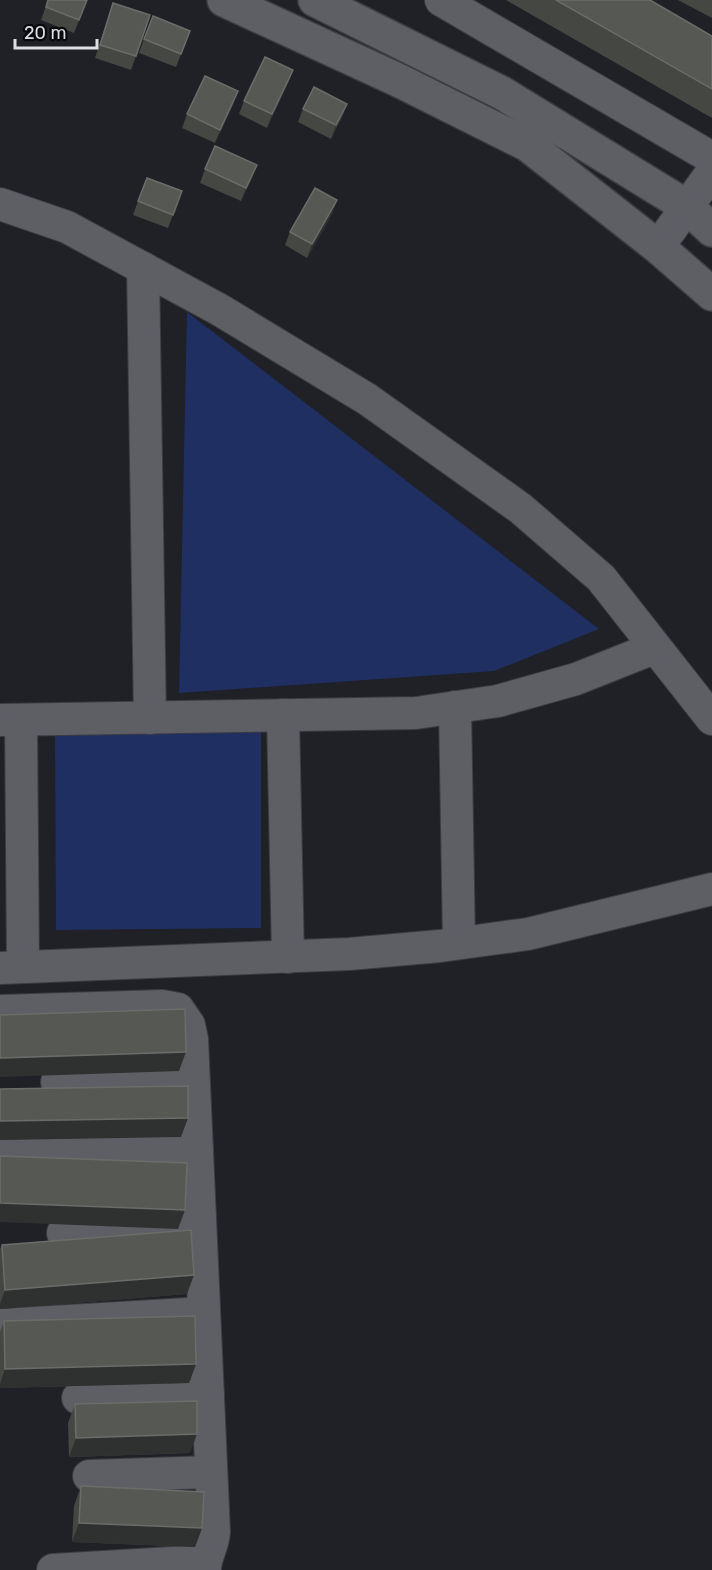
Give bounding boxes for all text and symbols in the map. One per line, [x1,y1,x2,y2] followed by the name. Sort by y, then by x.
[15,12,98,50] scale bar
[24,22,66,44] text: 20 m

